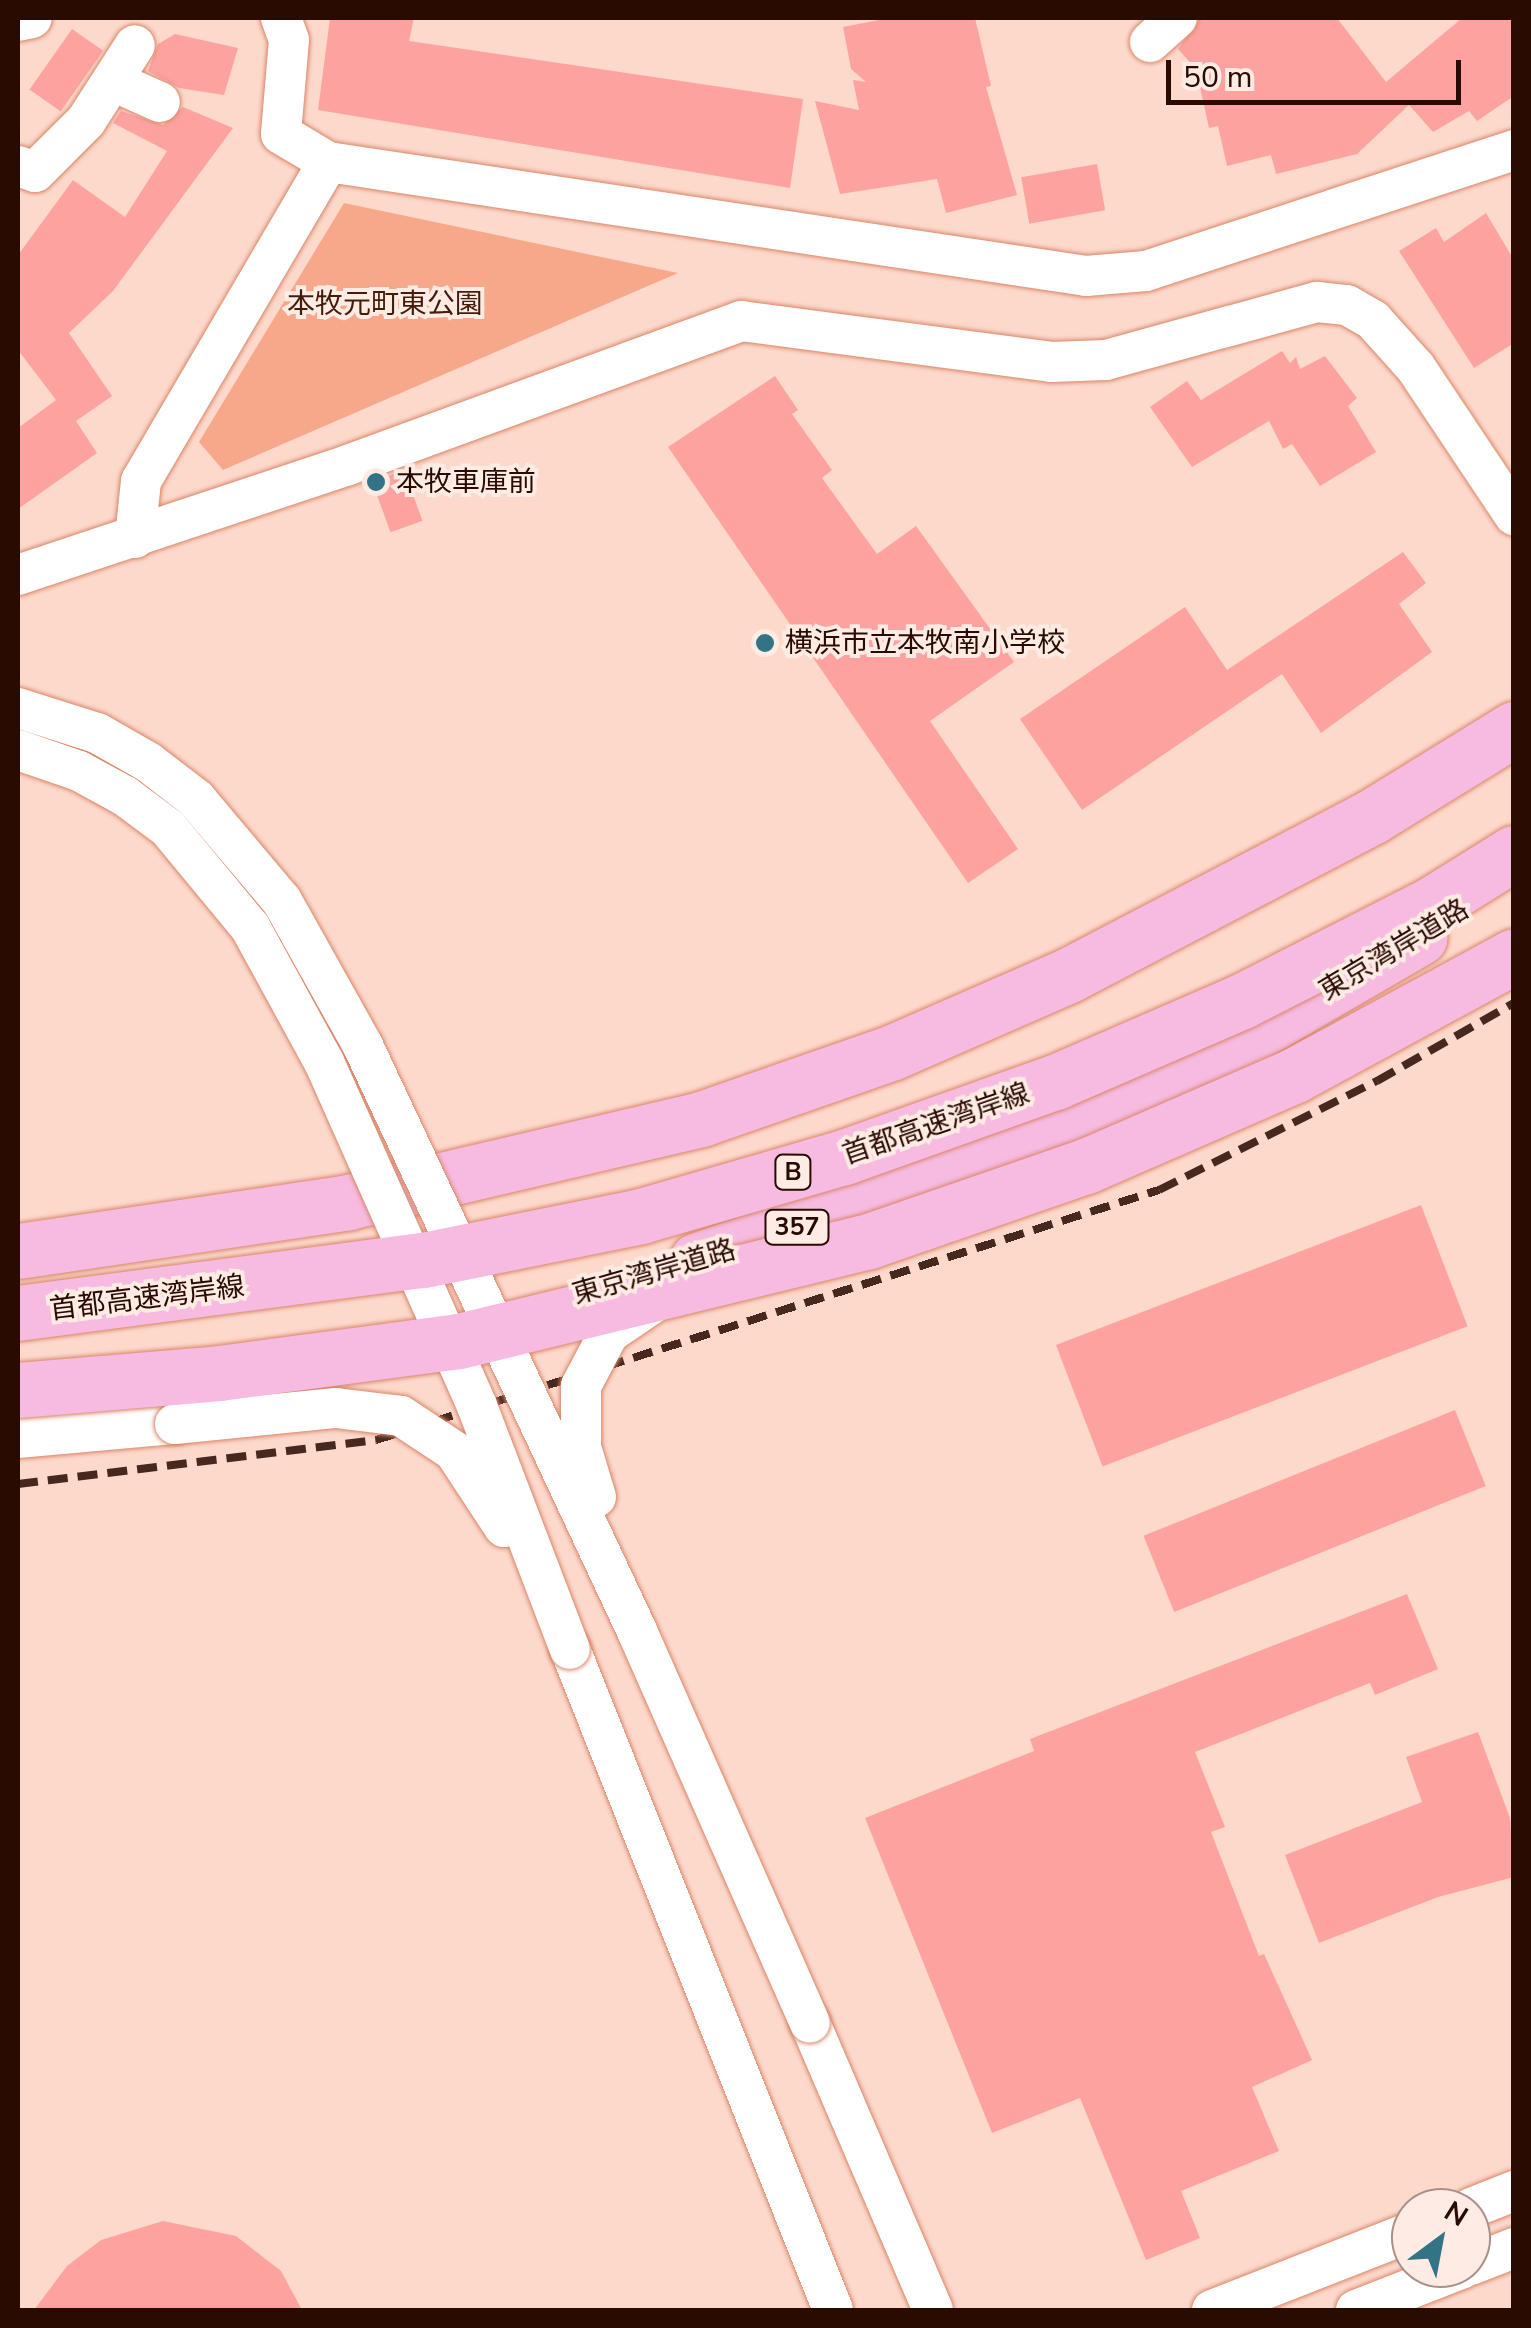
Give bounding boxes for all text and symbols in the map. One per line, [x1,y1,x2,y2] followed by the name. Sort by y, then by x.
[1171,40,1466,102] scale bar
[1183,57,1252,98] text: 50 m
[287,287,483,321] park label: 本牧元町東公園
[396,465,536,499] place label: 本牧車庫前
[365,471,387,493] marker: 本牧車庫前
[785,626,1065,660] place label: 横浜市立本牧南小学校
[754,632,776,654] marker: 横浜市立本牧南小学校
[1313,892,1475,1008] street label: 東京湾岸道路
[838,1076,1034,1172] street label: 首都高速湾岸線
[773,1152,813,1192] road number: B
[764,1207,830,1247] road number: 357
[569,1233,739,1311] street label: 東京湾岸道路
[48,1269,246,1327] street label: 首都高速湾岸線
[1391,2188,1491,2288] north arrow
[1437,2193,1475,2236] text: N

